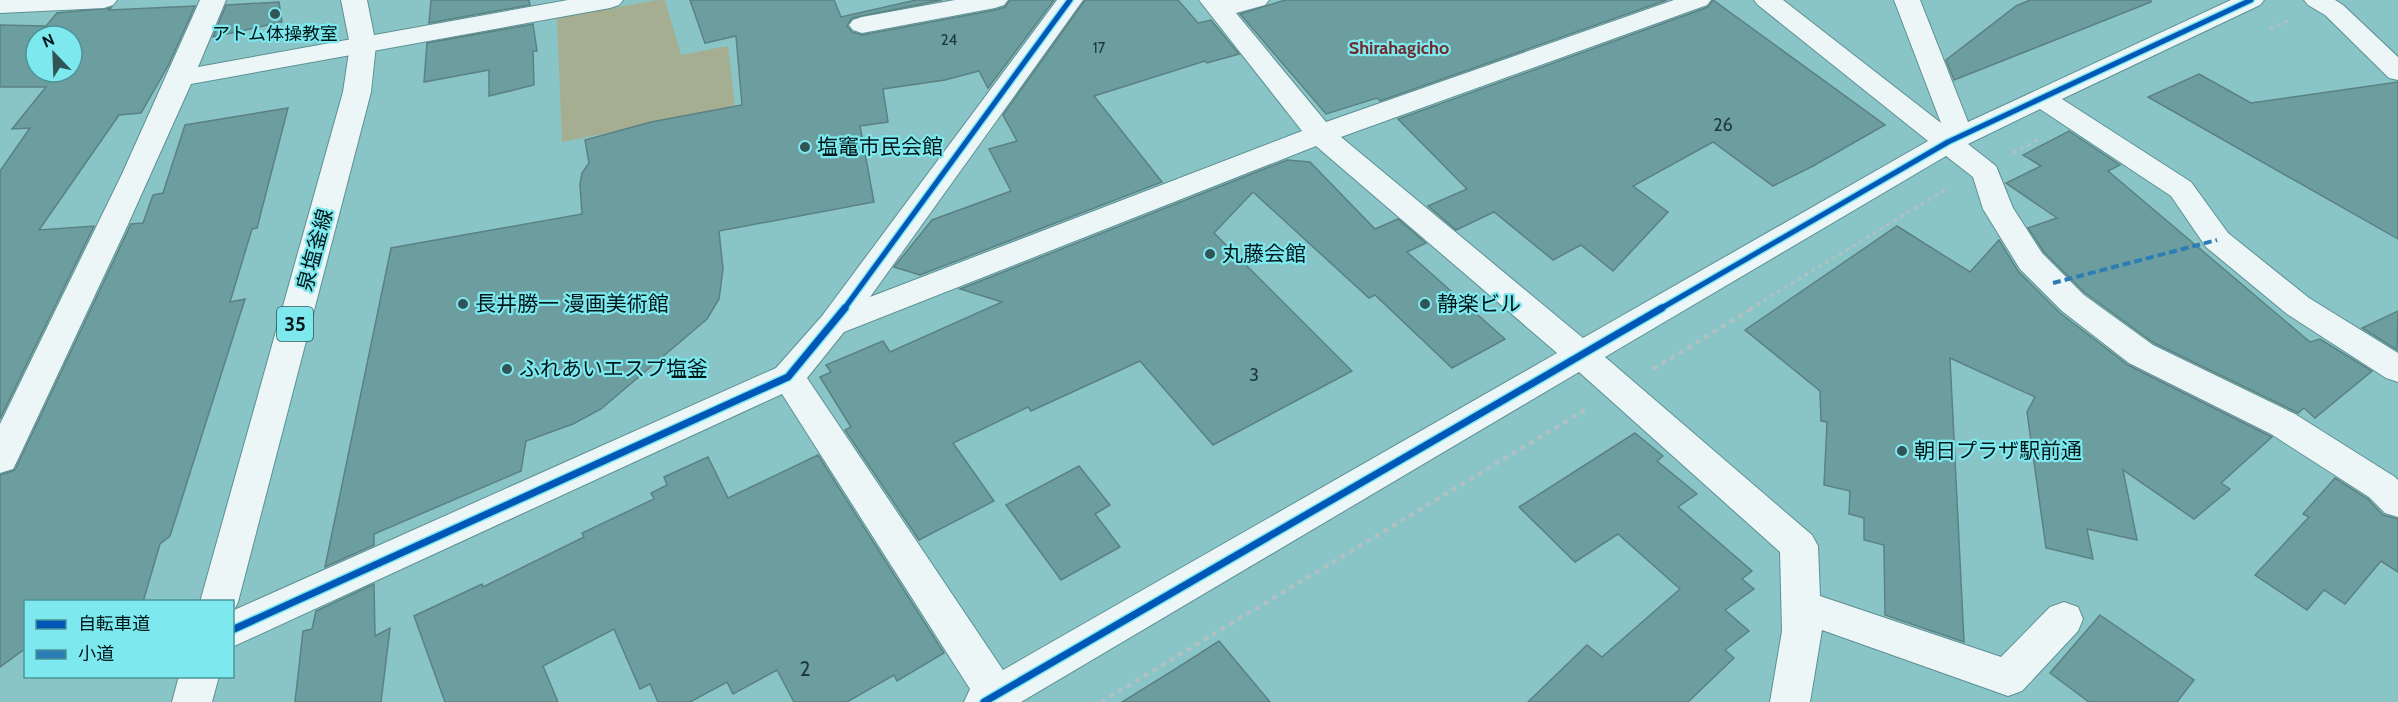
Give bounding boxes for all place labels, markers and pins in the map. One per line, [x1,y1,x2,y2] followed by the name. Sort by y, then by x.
[268,7,282,21] marker: アトム体操教室
[212,23,338,45] place label: アトム体操教室
[817,134,943,159] place label: 塩竈市民会館
[798,140,812,154] marker: 塩竈市民会館
[1222,241,1306,266] place label: 丸藤会館
[1203,247,1217,261] marker: 丸藤会館
[475,291,669,316] place label: 長井勝一 漫画美術館
[1437,291,1521,316] place label: 静楽ビル
[456,297,470,311] marker: 長井勝一 漫画美術館
[1418,297,1432,311] marker: 静楽ビル
[519,356,708,381] place label: ふれあいエスプ塩釜
[500,362,514,376] marker: ふれあいエスプ塩釜
[1914,438,2082,463] place label: 朝日プラザ駅前通
[1895,444,1909,458] marker: 朝日プラザ駅前通

